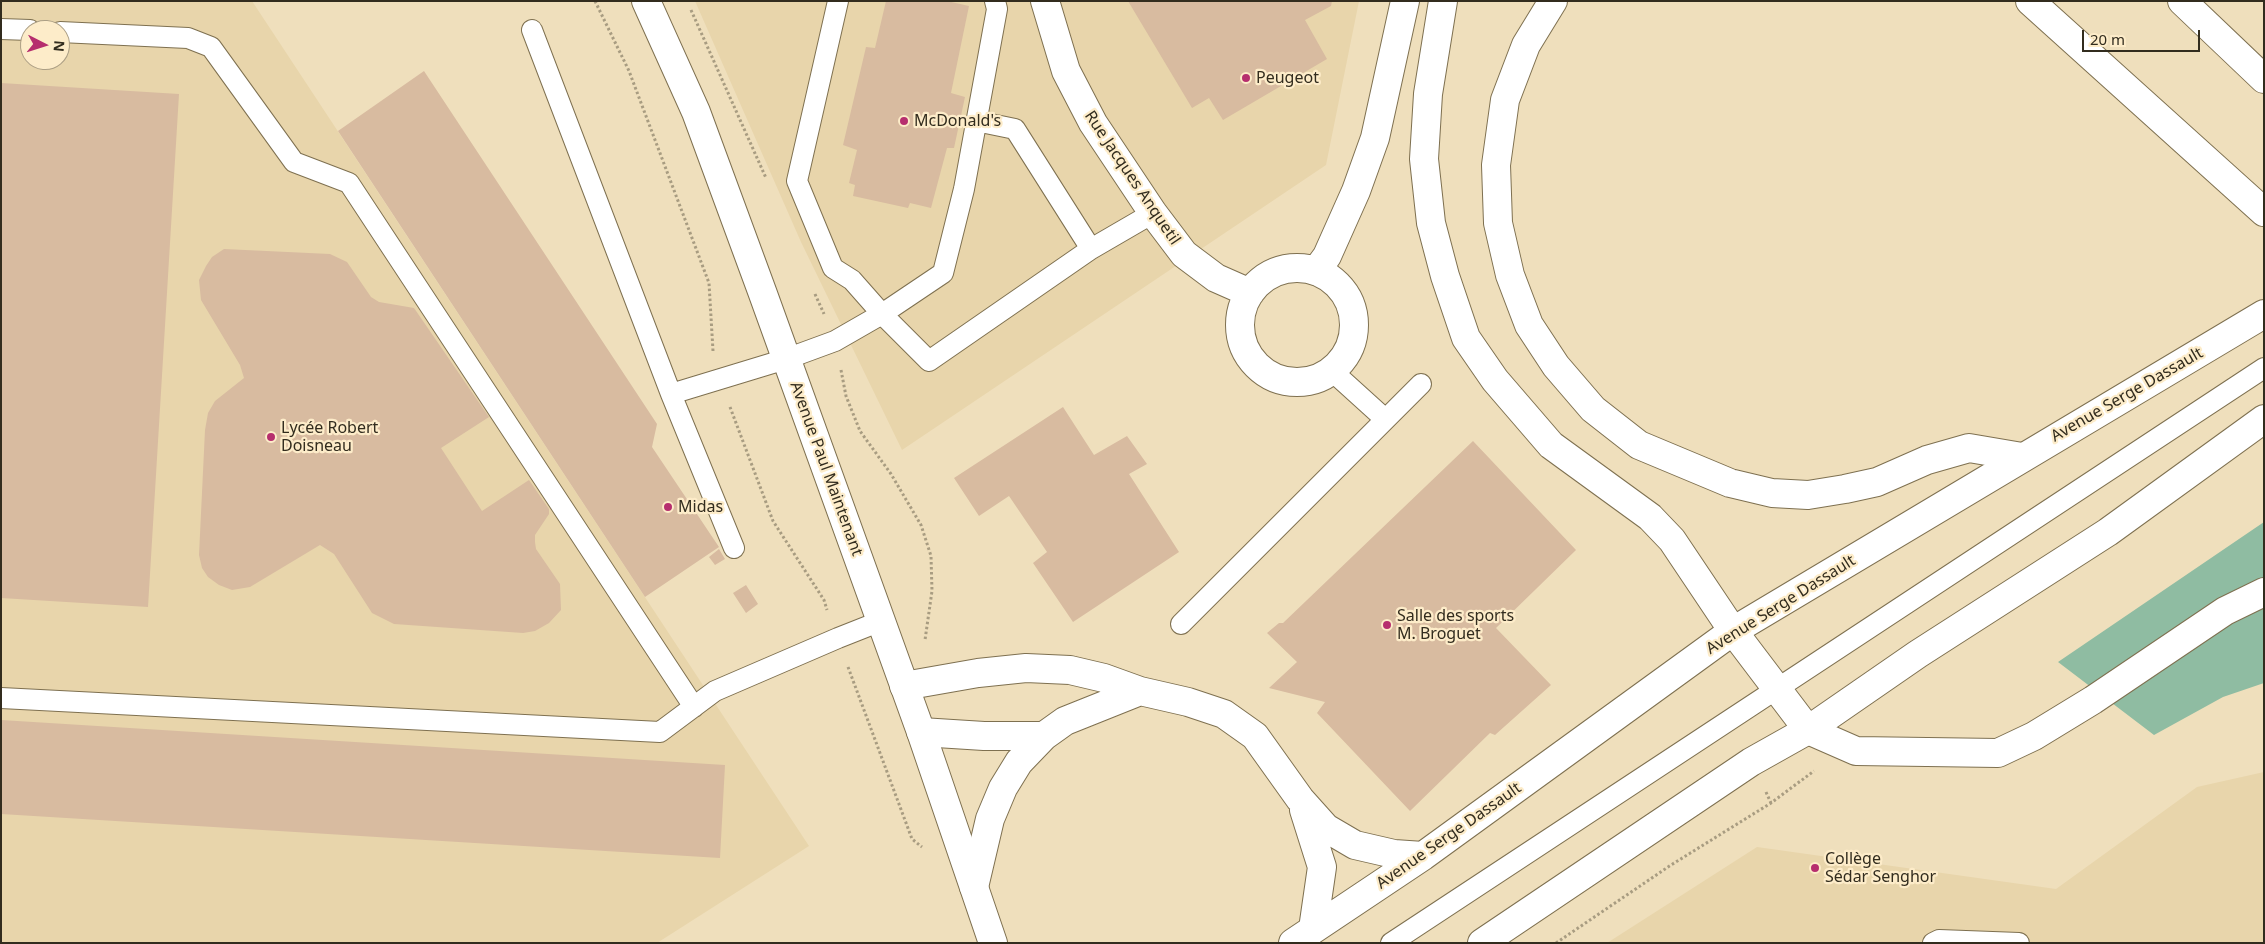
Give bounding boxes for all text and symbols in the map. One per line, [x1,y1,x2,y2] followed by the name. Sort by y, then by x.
[20,20,70,70] north arrow
[2085,20,2202,52] scale bar
[2090,29,2125,49] text: 20 m
[49,40,69,53] text: N
[1256,68,1319,88] place label: Peugeot
[1240,72,1252,84] marker: Peugeot
[1080,107,1184,249] street label: Rue Jacques Anquetil
[914,111,1001,131] place label: McDonald's
[898,115,910,127] marker: McDonald's
[2048,344,2206,446] street label: Avenue Serge Dassault
[786,379,866,559] street label: Avenue Paul Maintenant
[281,418,378,456] place label: Lycée Robert Doisneau
[265,431,277,443] marker: Lycée Robert Doisneau
[678,497,723,517] place label: Midas
[662,501,674,513] marker: Midas
[1703,551,1859,659] street label: Avenue Serge Dassault
[1397,606,1514,644] place label: Salle des sports M. Broguet
[1381,619,1393,631] marker: Salle des sports M. Broguet
[1373,779,1525,893] street label: Avenue Serge Dassault
[1825,849,1936,887] place label: Collège Sédar Senghor
[1809,862,1821,874] marker: Collège Sédar Senghor

